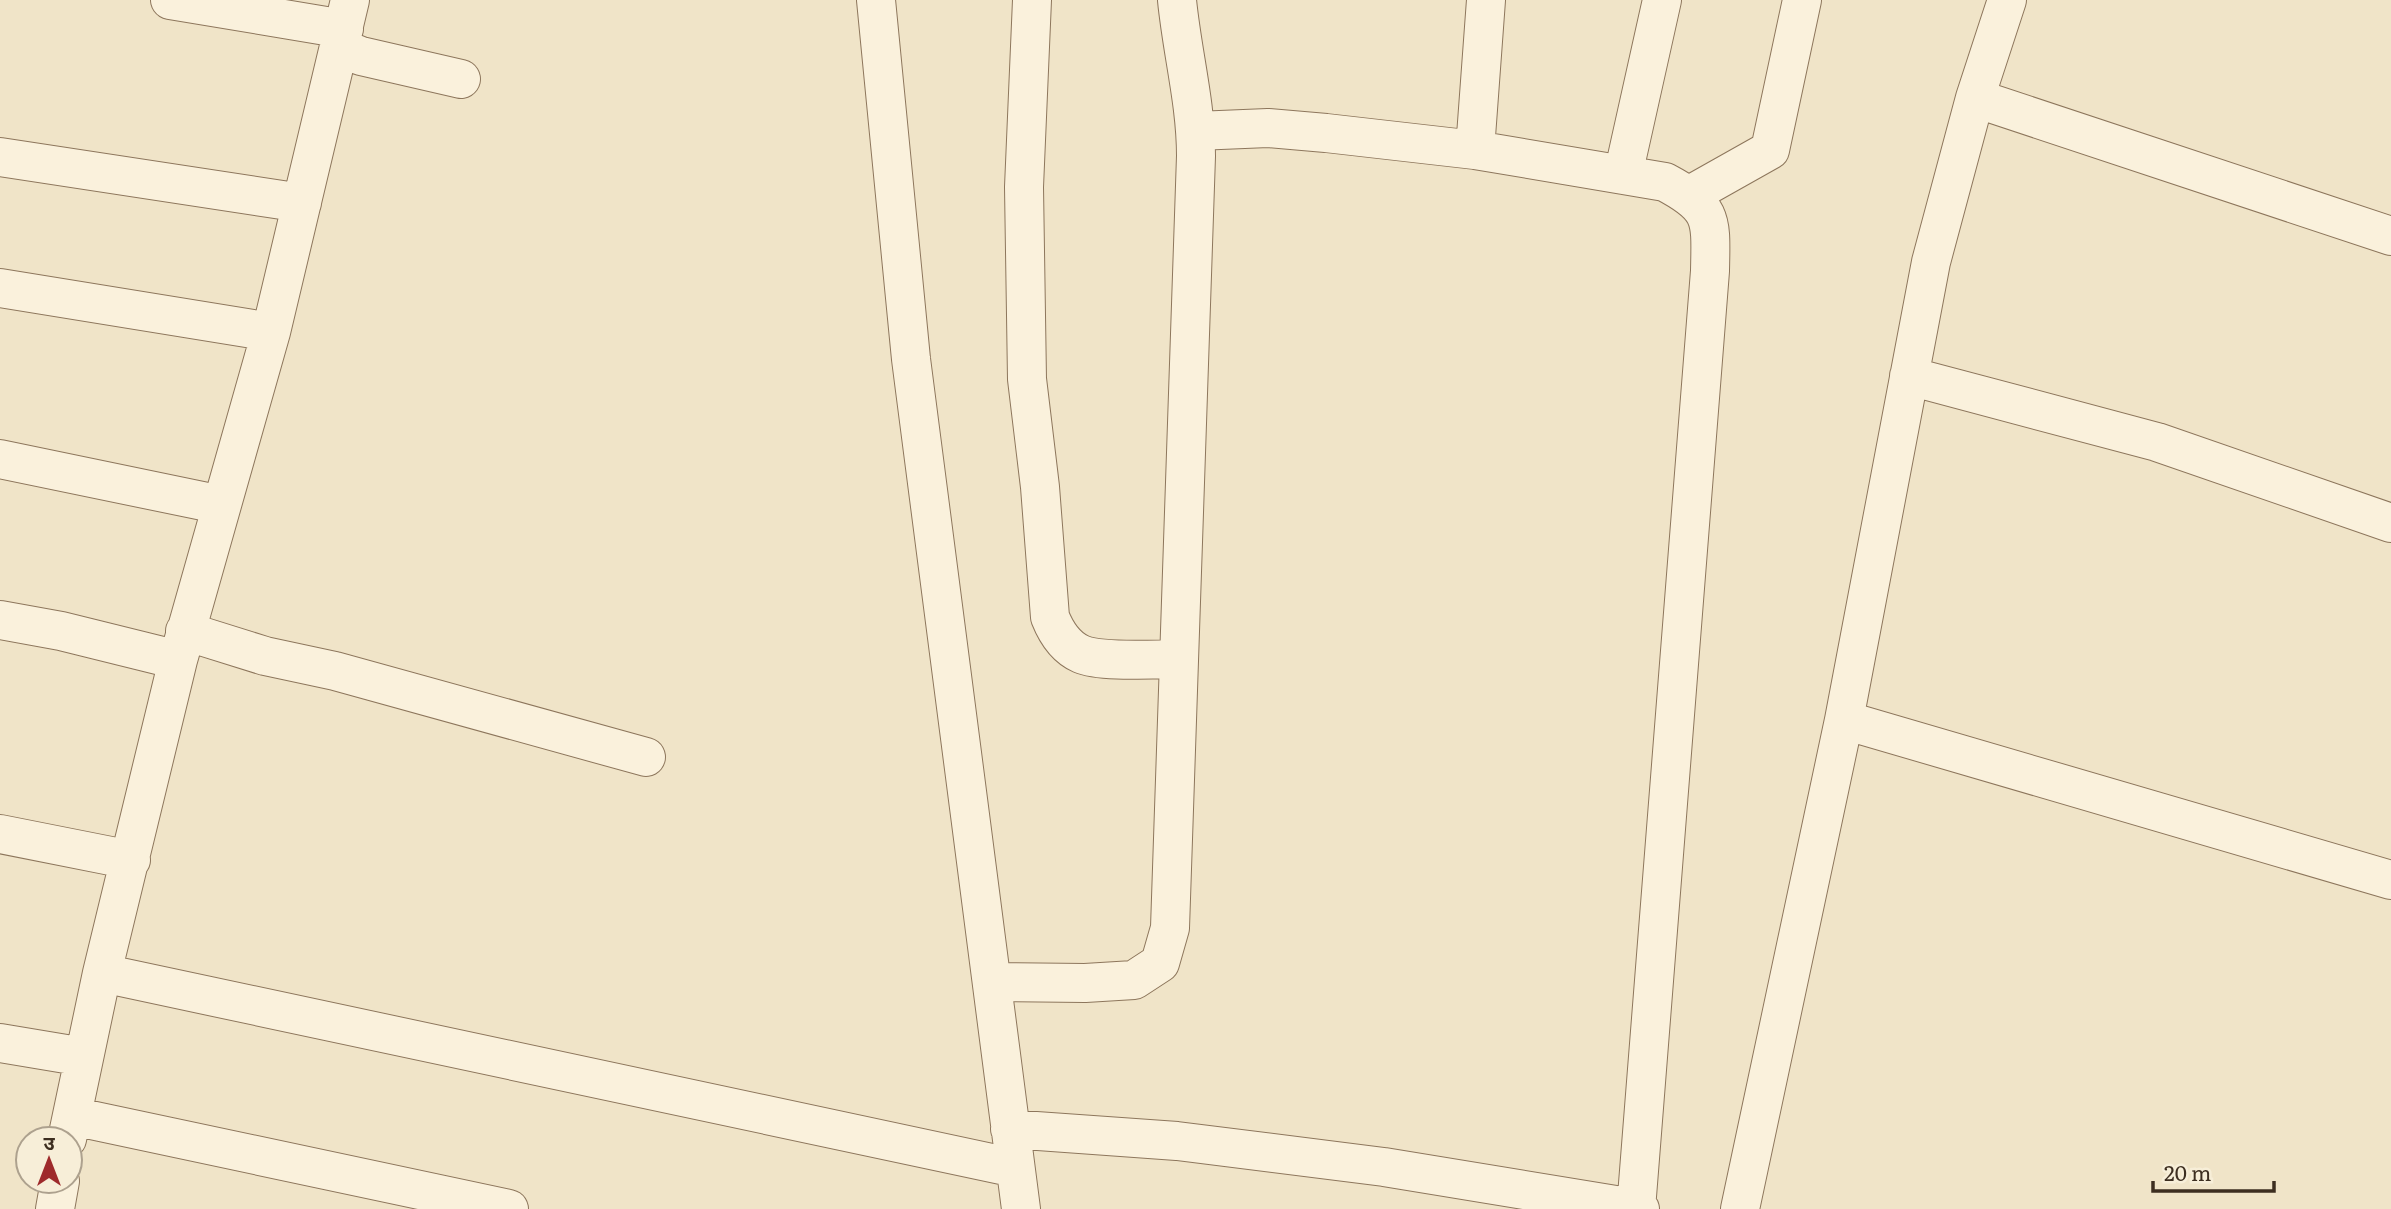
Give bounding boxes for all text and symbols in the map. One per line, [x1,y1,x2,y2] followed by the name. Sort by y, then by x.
[14,1125,84,1195] north arrow
[43,1128,55,1156] text: उ
[2153,1150,2274,1194] scale bar
[2164,1156,2211,1187] text: 20 m

